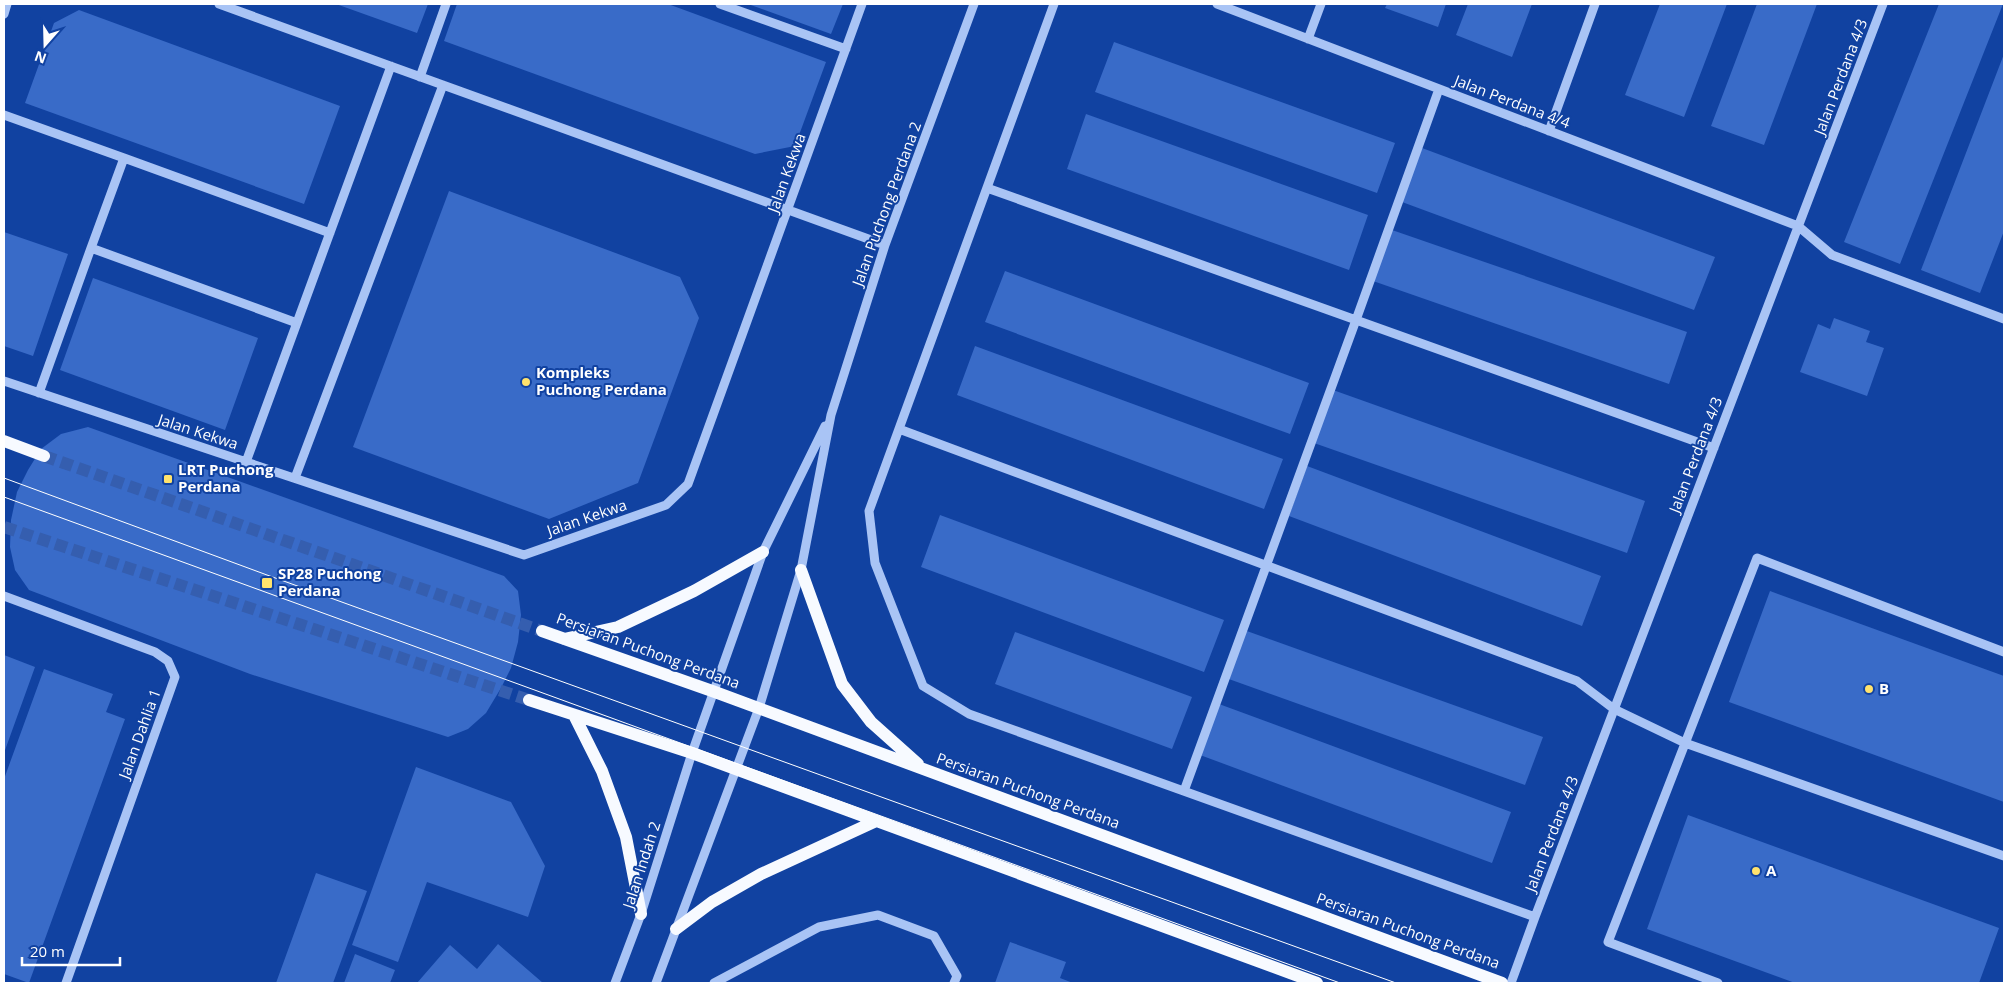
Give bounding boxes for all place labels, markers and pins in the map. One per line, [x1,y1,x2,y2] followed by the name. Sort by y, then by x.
[536,362,667,399] place label: Kompleks Puchong Perdana
[520,376,532,388] marker: Kompleks Puchong Perdana
[178,459,274,496] place label: LRT Puchong Perdana
[162,473,174,485] marker: LRT Puchong Perdana
[278,563,382,600] place label: SP28 Puchong Perdana
[260,576,274,590] marker: SP28 Puchong Perdana
[1879,678,1889,698] place label: B
[1863,683,1875,695] marker: B
[1766,860,1777,880] place label: A
[1750,865,1762,877] marker: A

